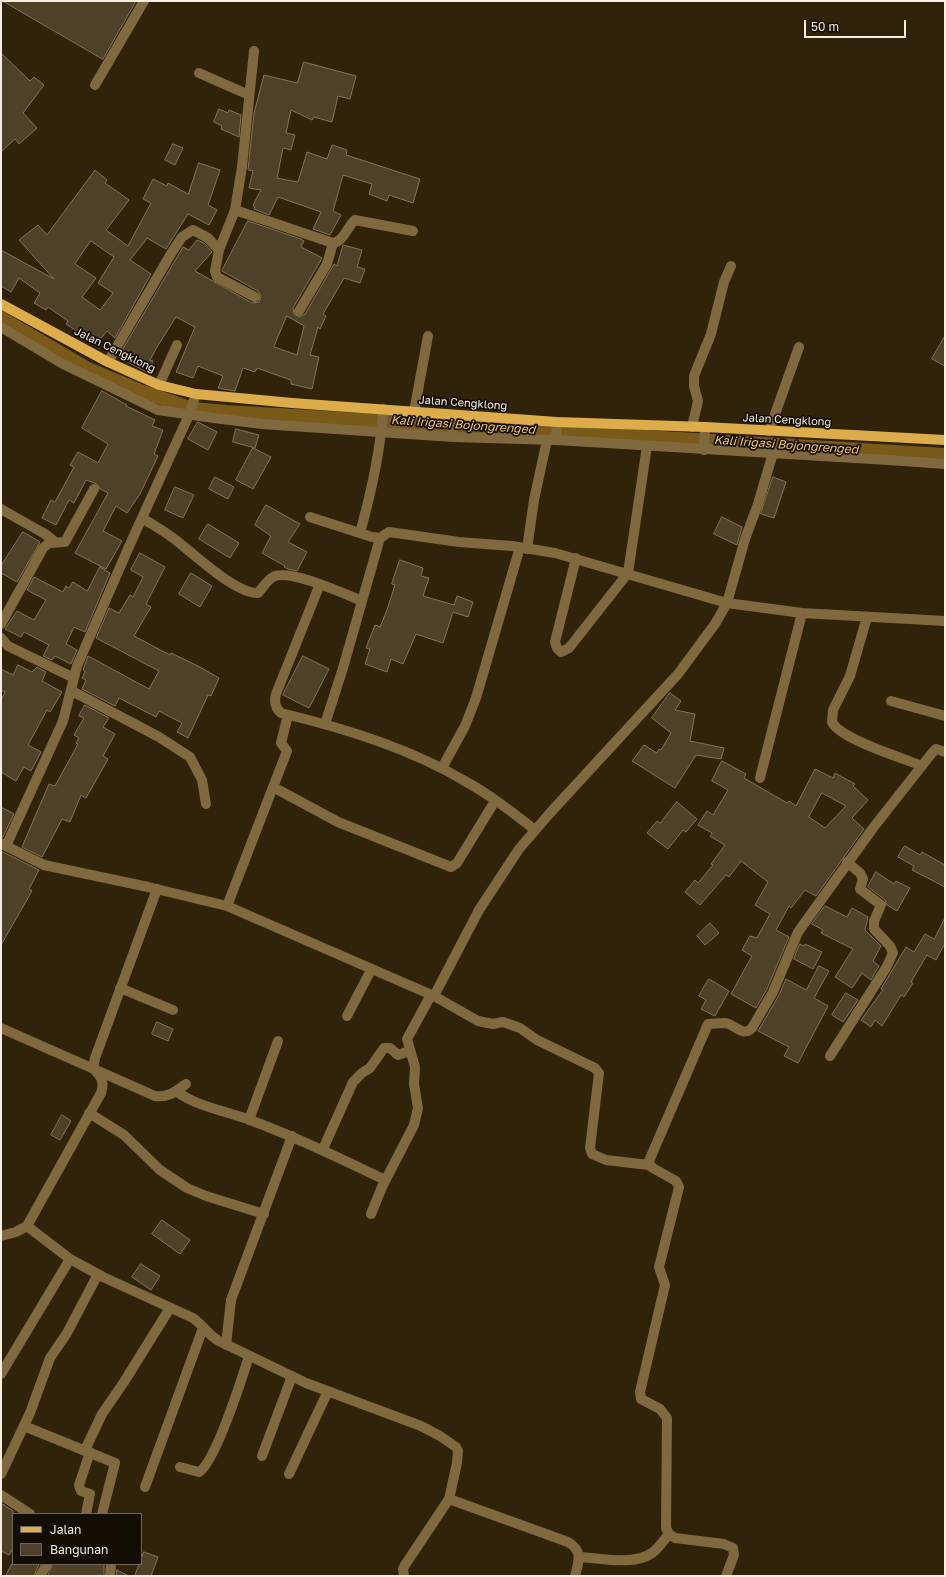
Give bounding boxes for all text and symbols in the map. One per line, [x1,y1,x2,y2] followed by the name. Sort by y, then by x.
[806,12,908,38] scale bar
[811,19,839,34] text: 50 m
[72,325,158,375] street label: Jalan Cengklong
[418,393,508,413] street label: Jalan Cengklong
[742,411,832,429] street label: Jalan Cengklong
[390,413,536,437] water label: Kali Irigasi Bojongrenged
[713,433,859,457] water label: Kali Irigasi Bojongrenged
[12,1513,142,1565] legend
[50,1522,81,1537] text: Jalan
[50,1542,108,1557] text: Bangunan

